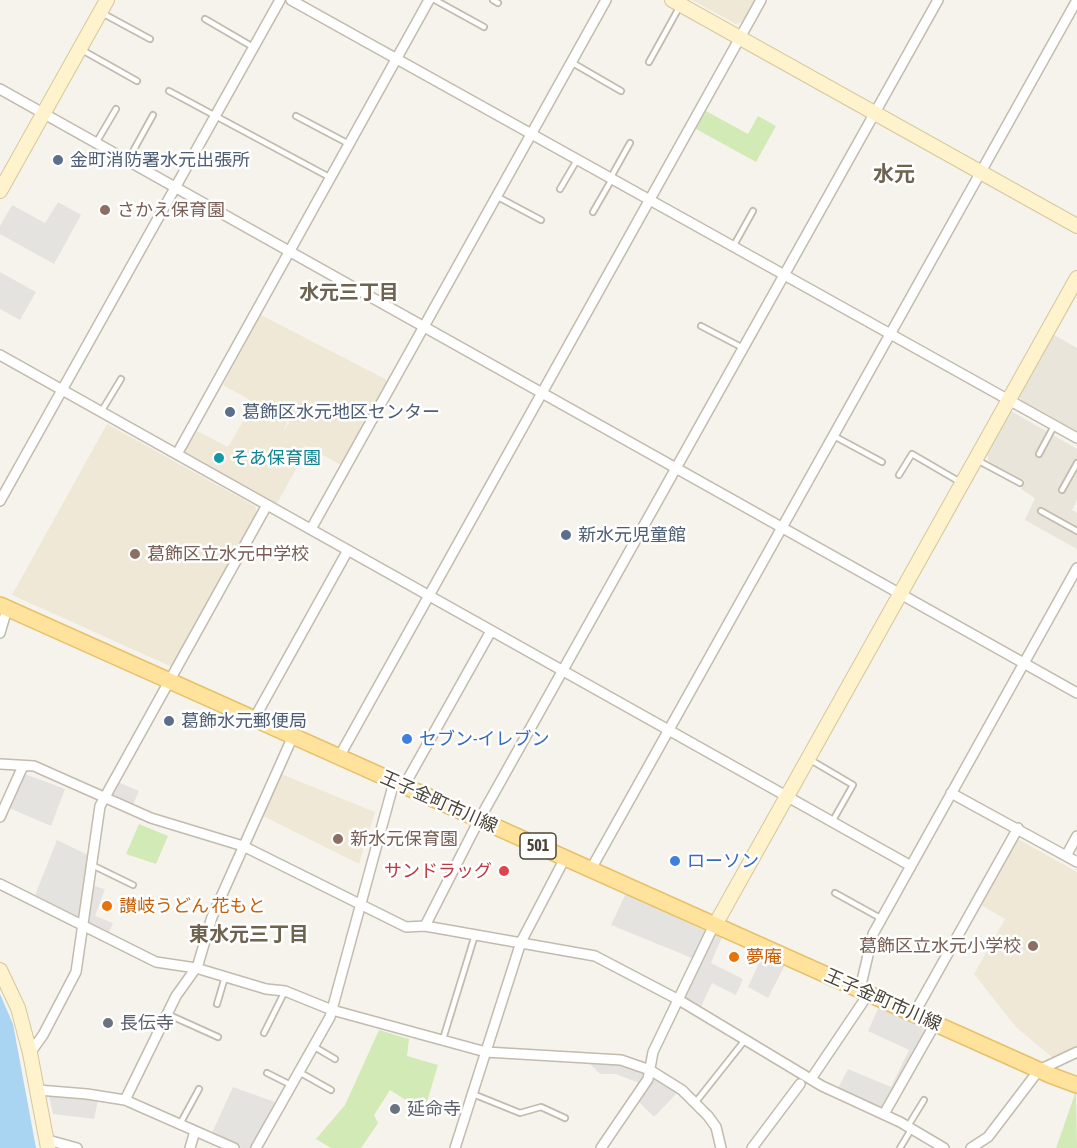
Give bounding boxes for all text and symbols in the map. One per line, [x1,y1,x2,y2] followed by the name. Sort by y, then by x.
[70,149,250,171] place label: 金町消防署水元出張所
[51,153,65,167] marker: 金町消防署水元出張所
[873,161,915,187] district label: 水元
[117,199,225,221] place label: さかえ保育園
[98,203,112,217] marker: さかえ保育園
[299,281,399,305] district label: 水元三丁目
[242,401,440,423] place label: 葛飾区水元地区センター
[223,405,237,419] marker: 葛飾区水元地区センター
[231,447,321,469] place label: そあ保育園
[212,451,226,465] marker: そあ保育園
[578,524,686,546] place label: 新水元児童館
[559,528,573,542] marker: 新水元児童館
[147,543,309,565] place label: 葛飾区立水元中学校
[128,547,142,561] marker: 葛飾区立水元中学校
[181,710,307,732] place label: 葛飾水元郵便局
[162,714,176,728] marker: 葛飾水元郵便局
[419,728,549,750] place label: セブン-イレブン
[400,732,414,746] marker: セブン-イレブン
[377,767,501,837] street label: 王子金町市川線
[350,828,458,850] place label: 新水元保育園
[331,832,345,846] marker: 新水元保育園
[520,833,556,859] road number: 501
[687,850,759,872] place label: ローソン
[668,854,682,868] marker: ローソン
[384,860,492,882] place label: サンドラッグ
[497,864,511,878] marker: サンドラッグ
[119,895,265,917] place label: 讃岐うどん 花もと
[100,899,114,913] marker: 讃岐うどん 花もと
[189,923,309,947] district label: 東水元三丁目
[859,935,1021,957] place label: 葛飾区立水元小学校
[1026,939,1040,953] marker: 葛飾区立水元小学校
[746,946,782,968] place label: 夢庵
[727,950,741,964] marker: 夢庵
[821,965,945,1035] street label: 王子金町市川線
[120,1012,174,1034] place label: 長伝寺
[101,1016,115,1030] marker: 長伝寺
[407,1098,461,1120] place label: 延命寺
[388,1102,402,1116] marker: 延命寺

